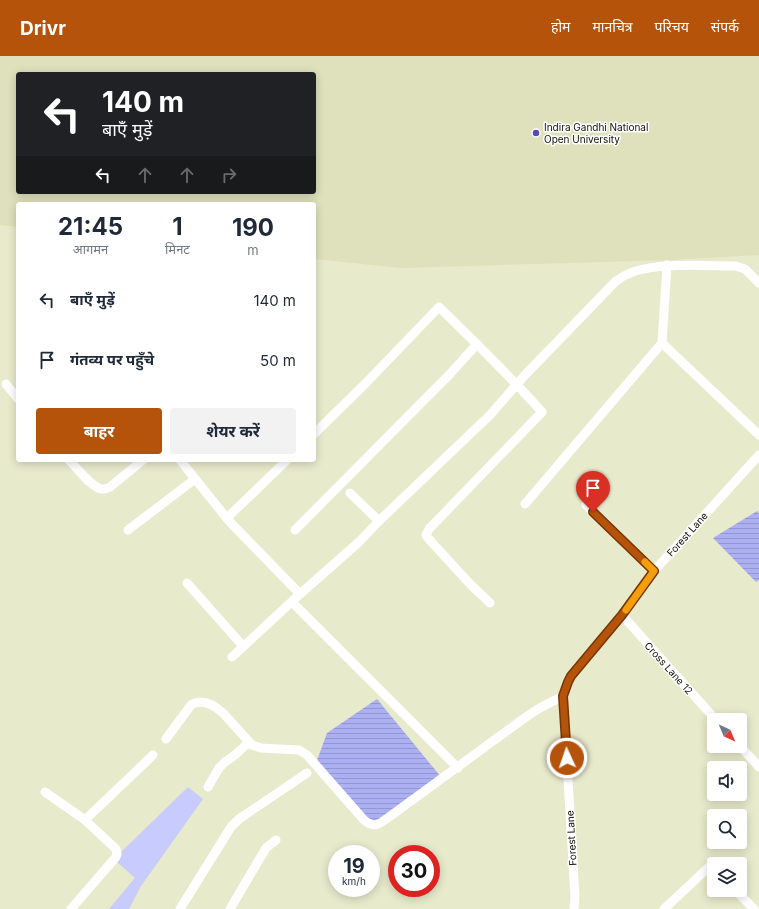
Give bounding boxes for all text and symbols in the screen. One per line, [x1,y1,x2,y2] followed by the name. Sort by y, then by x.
[20,17,66,40] text: Drivr
[551,18,570,35] text: होम
[592,18,633,35] text: मानचित्र
[655,18,689,35] text: परिचय
[711,18,739,35] text: संपर्क
[102,85,184,119] text: 140 m
[36,88,88,140] icon: left
[102,119,152,140] text: बाएँ मुड़ें
[544,121,648,145] place label: Indira Gandhi National Open University
[531,128,541,138] marker: Indira Gandhi National Open University
[92,164,114,186] icon: left
[134,164,156,186] icon: ahead
[176,164,198,186] icon: ahead
[218,164,240,186] icon: right
[58,212,123,241] text: 21:45
[172,212,183,241] text: 1
[232,213,274,242] text: 190
[73,241,108,257] text: आगमन
[165,241,190,257] text: मिनट
[247,242,259,258] text: m
[36,289,58,311] icon: left
[70,290,115,309] text: बाएँ मुड़ें
[253,291,296,310] text: 140 m
[36,349,58,371] icon: arrive
[70,350,154,369] text: गंतव्य पर पहुँचे
[260,351,296,370] text: 50 m
[36,408,162,454] button: बाहर
[170,408,296,454] button: शेयर करें
[576,471,610,512] pin
[582,477,604,499] icon: arrive
[664,509,710,559] street label: Forest Lane
[642,639,696,697] street label: Cross Lane 12
[707,713,747,753] north arrow
[707,713,747,897] map controls
[546,737,588,779] position arrow
[707,761,747,801] button: sound
[707,809,747,849] button: search
[564,810,578,866] street label: Forest Lane
[388,845,440,897] speed limit sign: 30
[343,854,365,878] text: 19
[707,857,747,897] button: layers
[342,875,366,887] text: km/h

